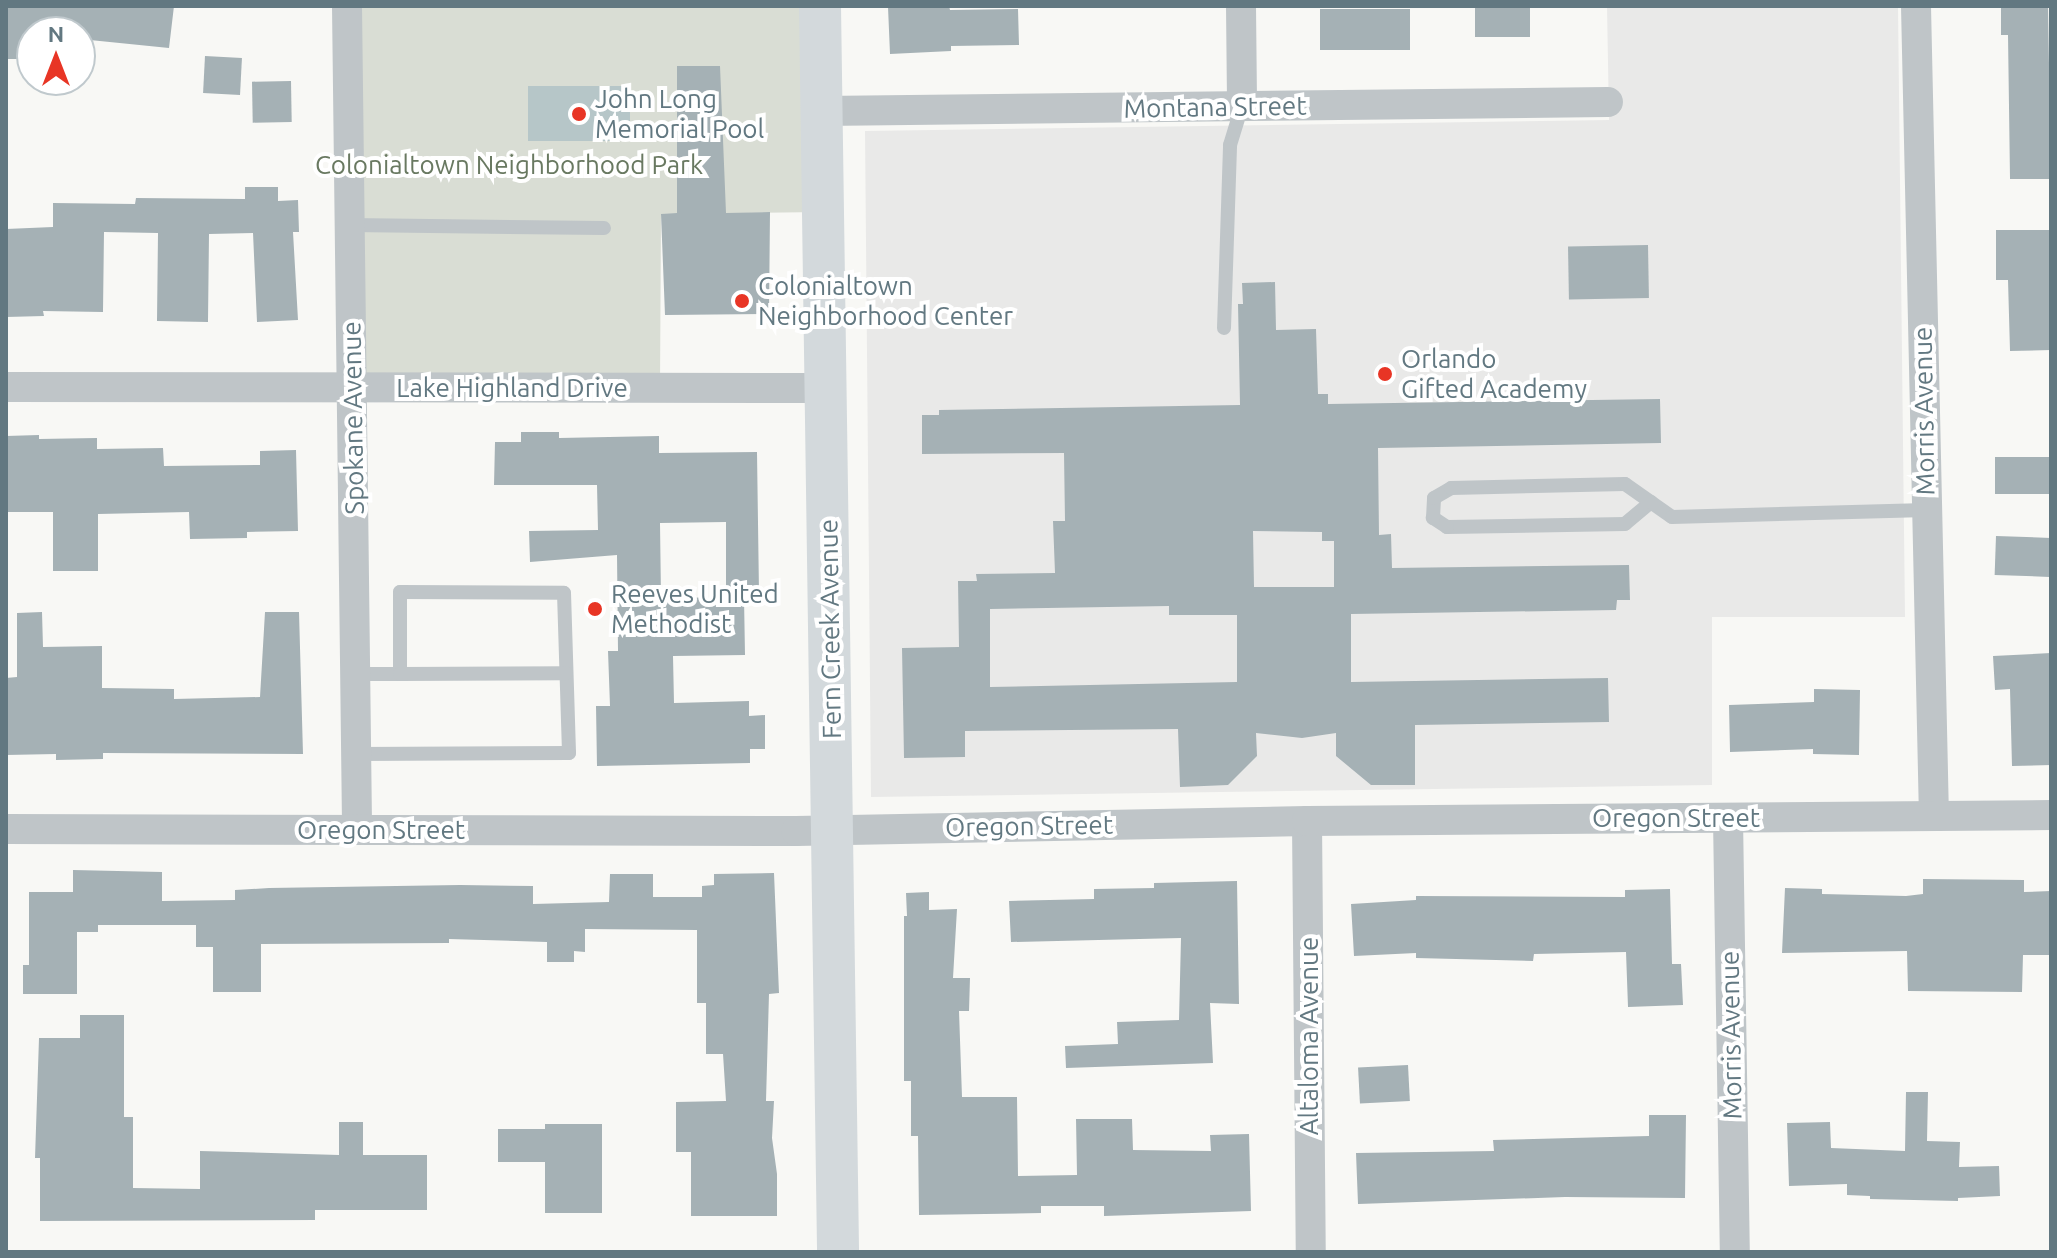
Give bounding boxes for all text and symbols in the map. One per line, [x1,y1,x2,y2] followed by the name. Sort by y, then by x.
[16,16,96,96] north arrow
[48,21,64,46] text: N
[595,83,764,144] place label: John Long Memorial Pool
[1123,90,1307,124] street label: Montana Street
[570,105,588,123] marker: John Long Memorial Pool
[315,149,703,181] park label: Colonialtown Neighborhood Park
[758,270,1013,332] place label: Colonialtown Neighborhood Center
[733,292,751,310] marker: Colonialtown Neighborhood Center
[336,321,370,515] street label: Spokane Avenue
[1907,326,1941,496] street label: Morris Avenue
[1401,343,1587,404] place label: Orlando Gifted Academy
[1376,365,1394,383] marker: Orlando Gifted Academy
[396,372,628,404] street label: Lake Highland Drive
[812,519,848,739] street label: Fern Creek Avenue
[611,578,779,640] place label: Reeves United Methodist
[586,600,604,618] marker: Reeves United Methodist
[1592,802,1760,834] street label: Oregon Street
[945,809,1113,843] street label: Oregon Street
[297,814,465,846] street label: Oregon Street
[1293,937,1325,1135] street label: Altaloma Avenue
[1714,950,1748,1120] street label: Morris Avenue

